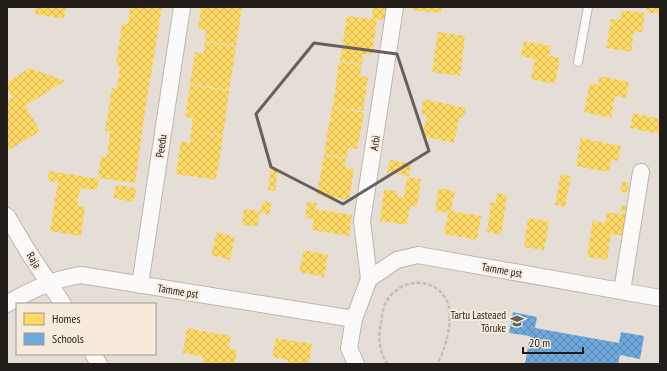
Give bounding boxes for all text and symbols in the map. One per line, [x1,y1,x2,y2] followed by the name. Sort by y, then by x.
[152,133,170,158] street label: Peedu
[367,134,383,152] street label: Arbi
[24,249,44,271] street label: Raja
[481,260,523,280] street label: Tamme pst
[157,281,199,301] street label: Tamme pst
[16,303,156,355] legend
[450,308,506,335] place label: Tartu Lasteaed Tõruke
[52,311,80,326] text: Homes
[509,313,525,329] school or university icon: Tartu Lasteaed Tõruke
[523,329,583,355] scale bar
[52,331,84,346] text: Schools
[529,335,550,350] text: 20 m

